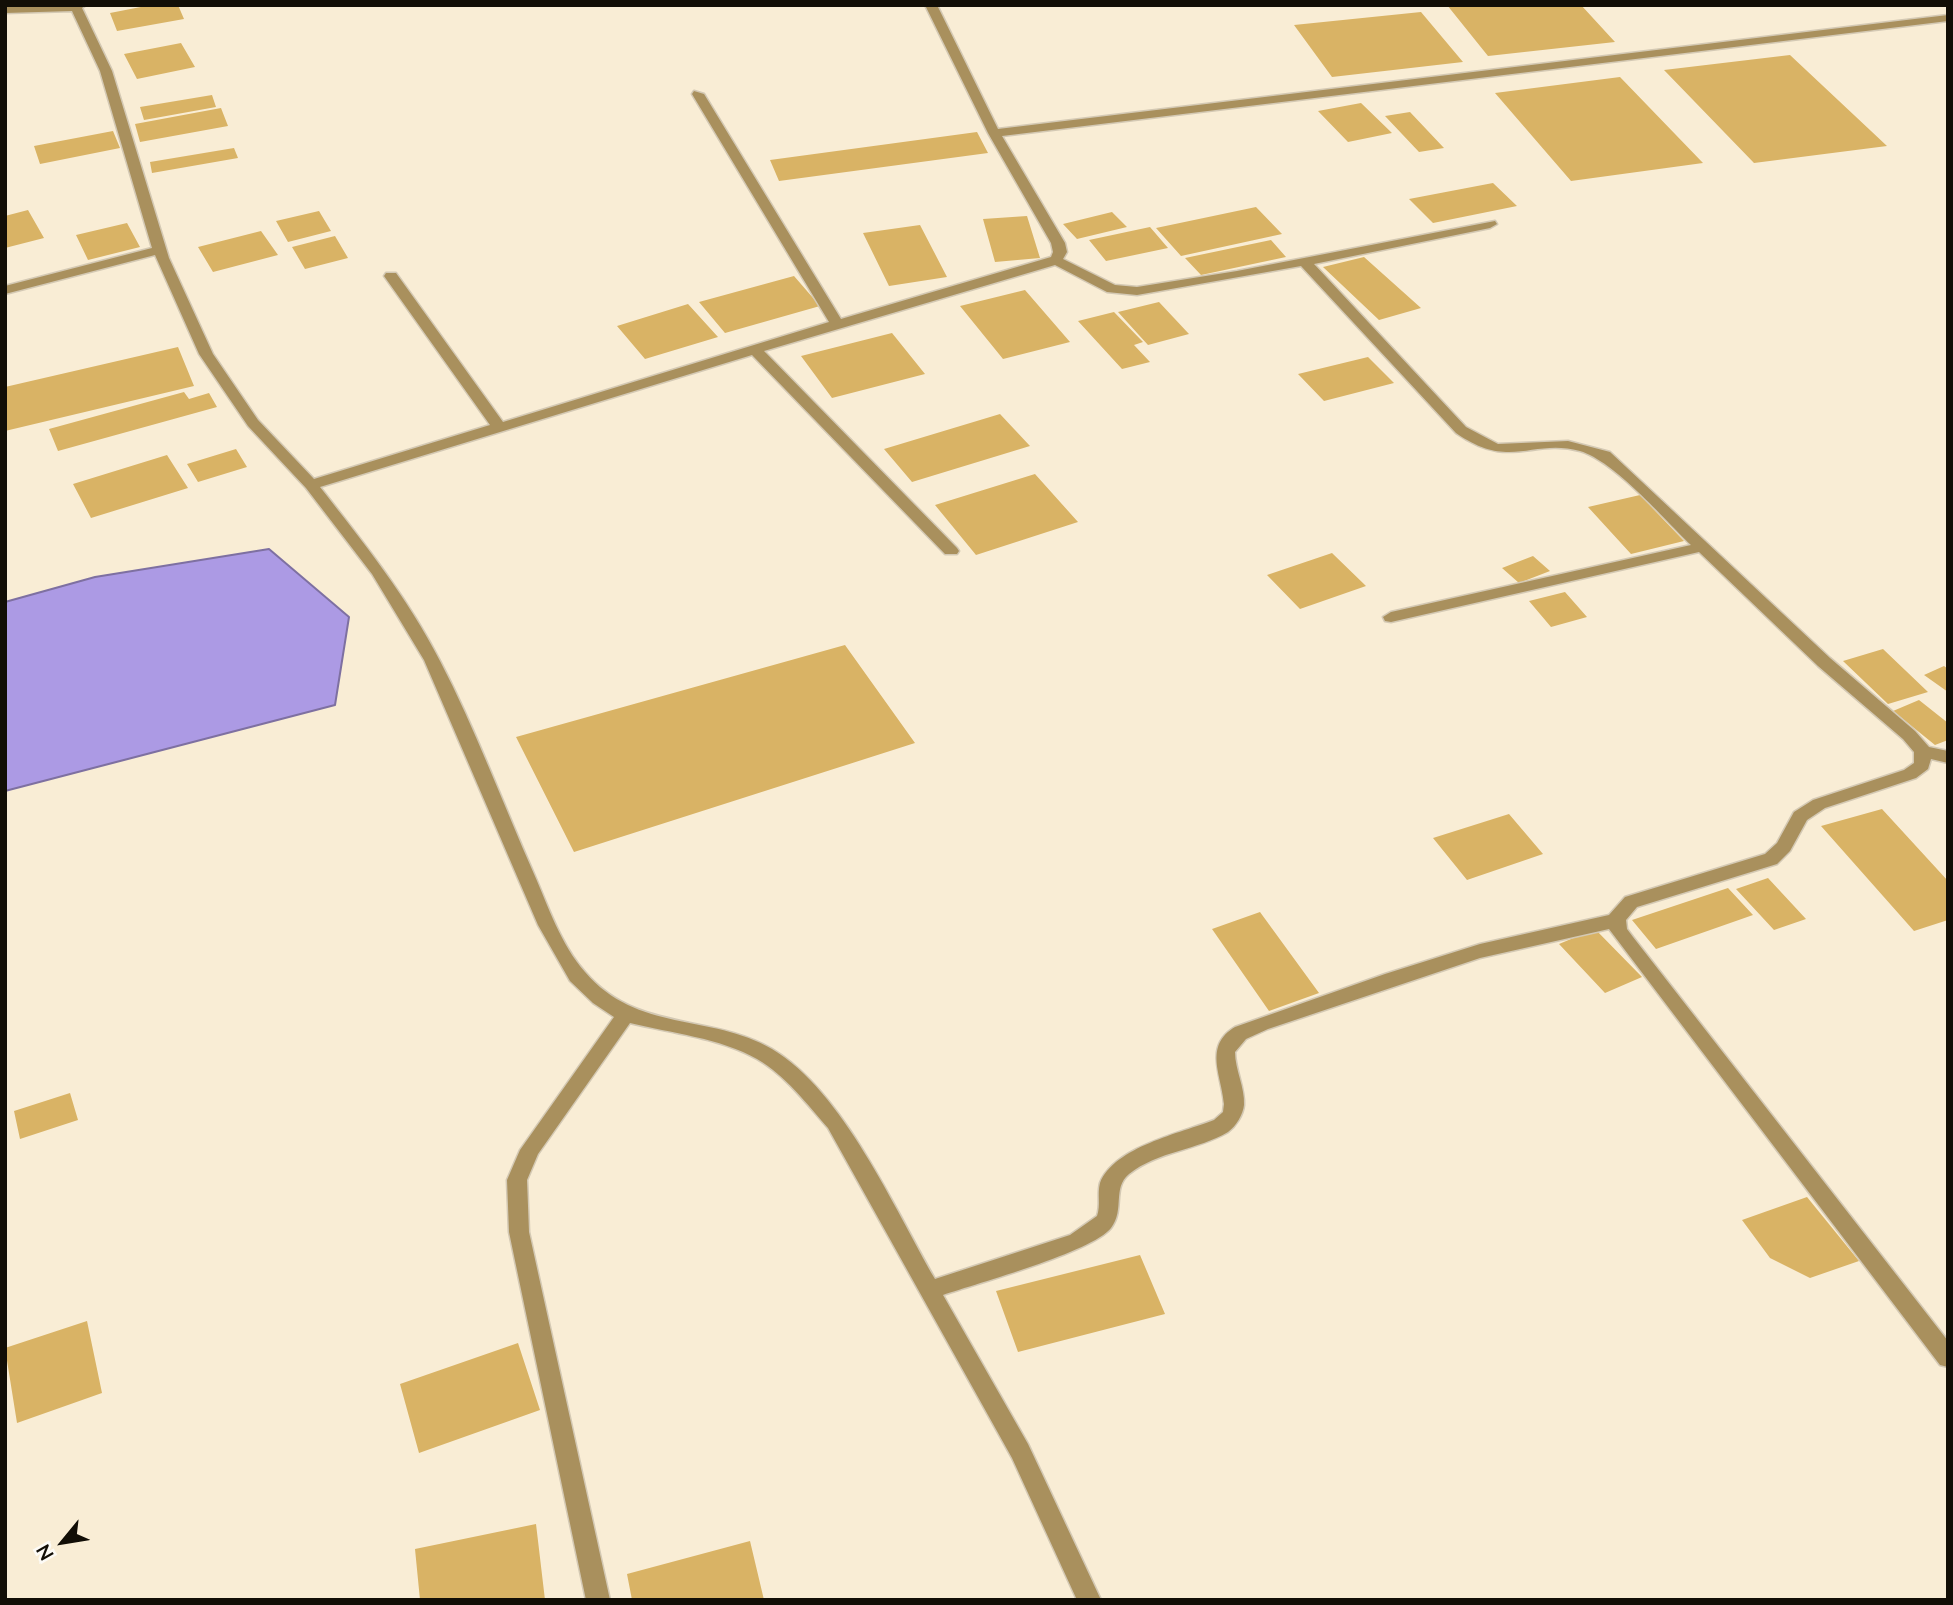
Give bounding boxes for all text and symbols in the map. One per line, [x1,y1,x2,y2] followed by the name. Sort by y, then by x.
[28,1507,98,1577] north arrow
[31,1541,58,1565] text: N

